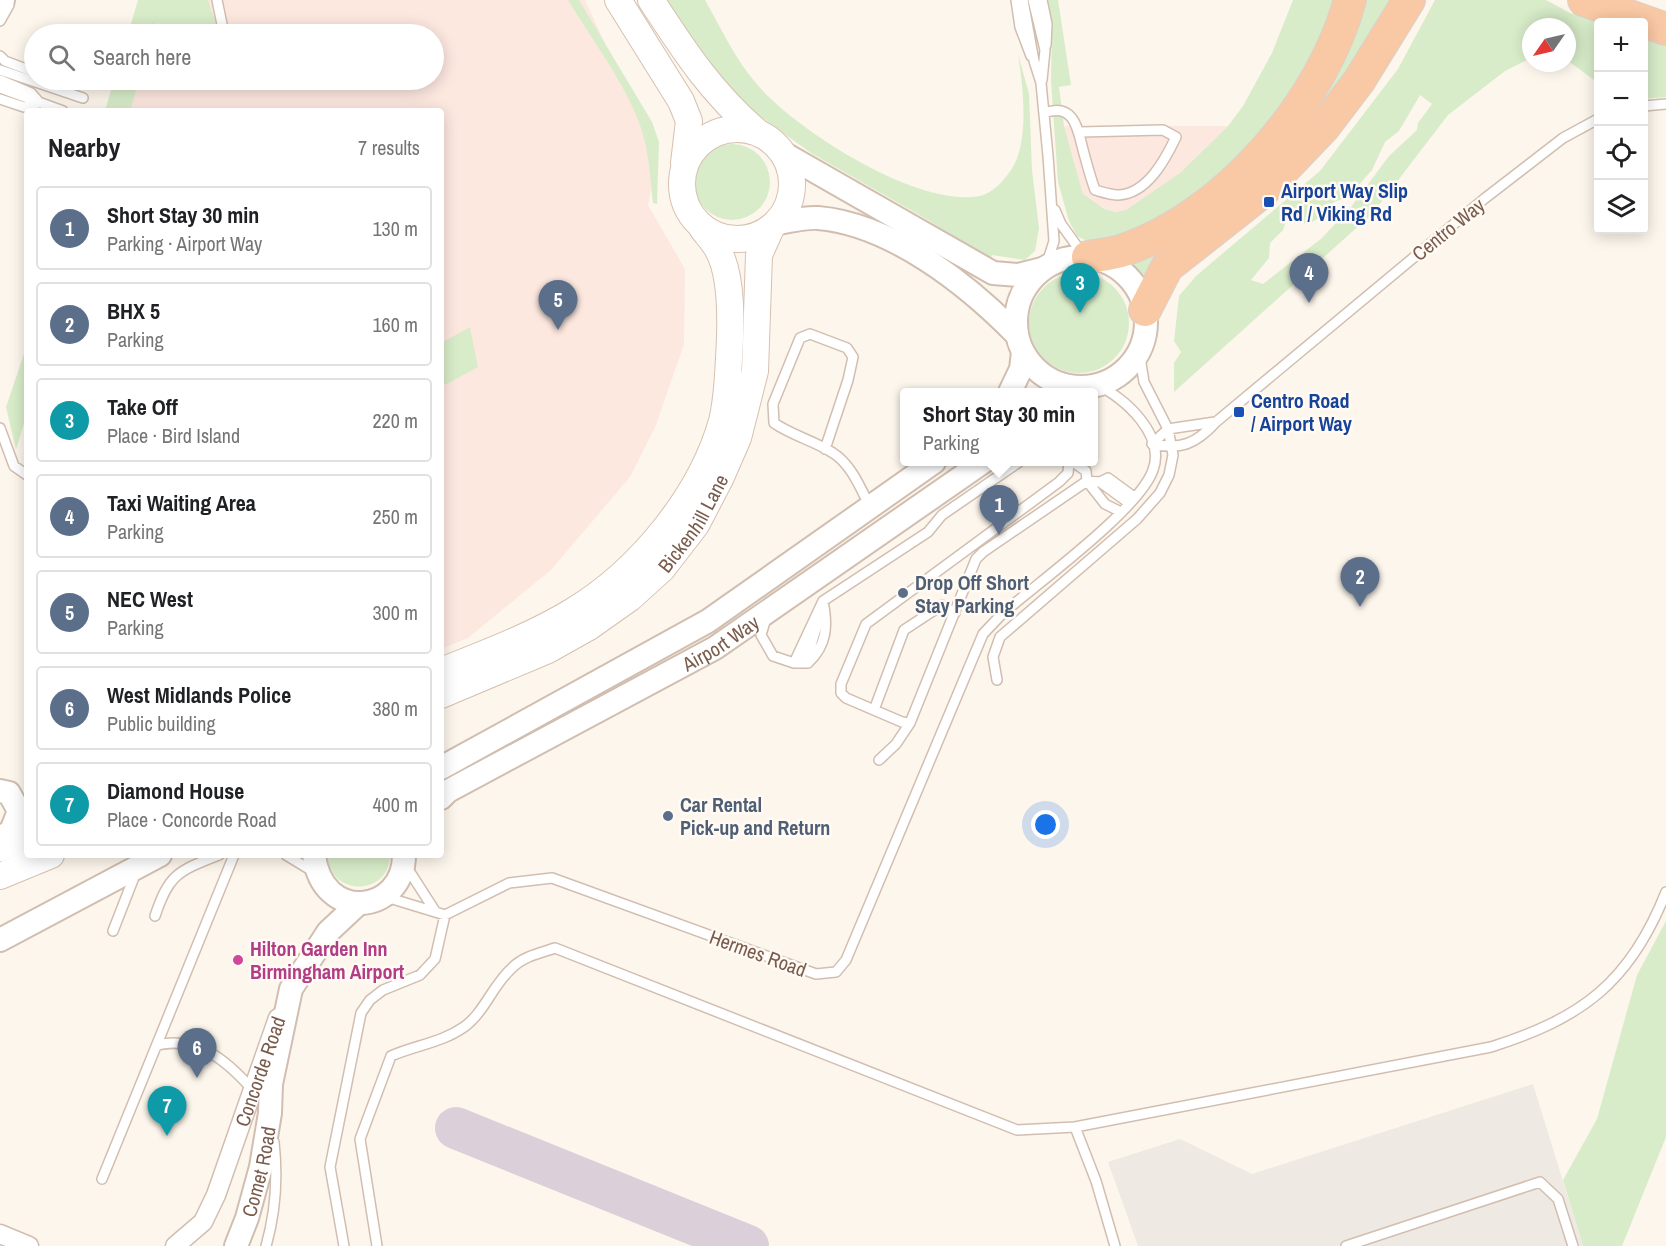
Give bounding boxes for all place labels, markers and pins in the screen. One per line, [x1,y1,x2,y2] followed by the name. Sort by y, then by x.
[1281,177,1408,227] place label: Airport Way Slip Rd / Viking Rd
[1262,195,1276,209] marker: Airport Way Slip Rd / Viking Rd
[1290,254,1328,303] pin: 4
[1060,264,1100,313] pin: 3
[538,280,578,330] pin: 5
[1251,387,1353,437] place label: Centro Road / Airport Way
[1232,405,1246,419] marker: Centro Road / Airport Way
[980,486,1018,535] pin: 1
[1340,558,1380,607] pin: 2
[915,569,1029,619] place label: Drop Off Short Stay Parking
[896,586,910,600] marker: Drop Off Short Stay Parking
[680,791,830,841] place label: Car Rental Pick-up and Return
[661,809,675,823] marker: Car Rental Pick-up and Return
[250,935,405,985] place label: Hilton Garden Inn Birmingham Airport
[231,953,245,967] marker: Hilton Garden Inn Birmingham Airport
[178,1028,216,1078] pin: 6
[148,1086,186,1136] pin: 7

